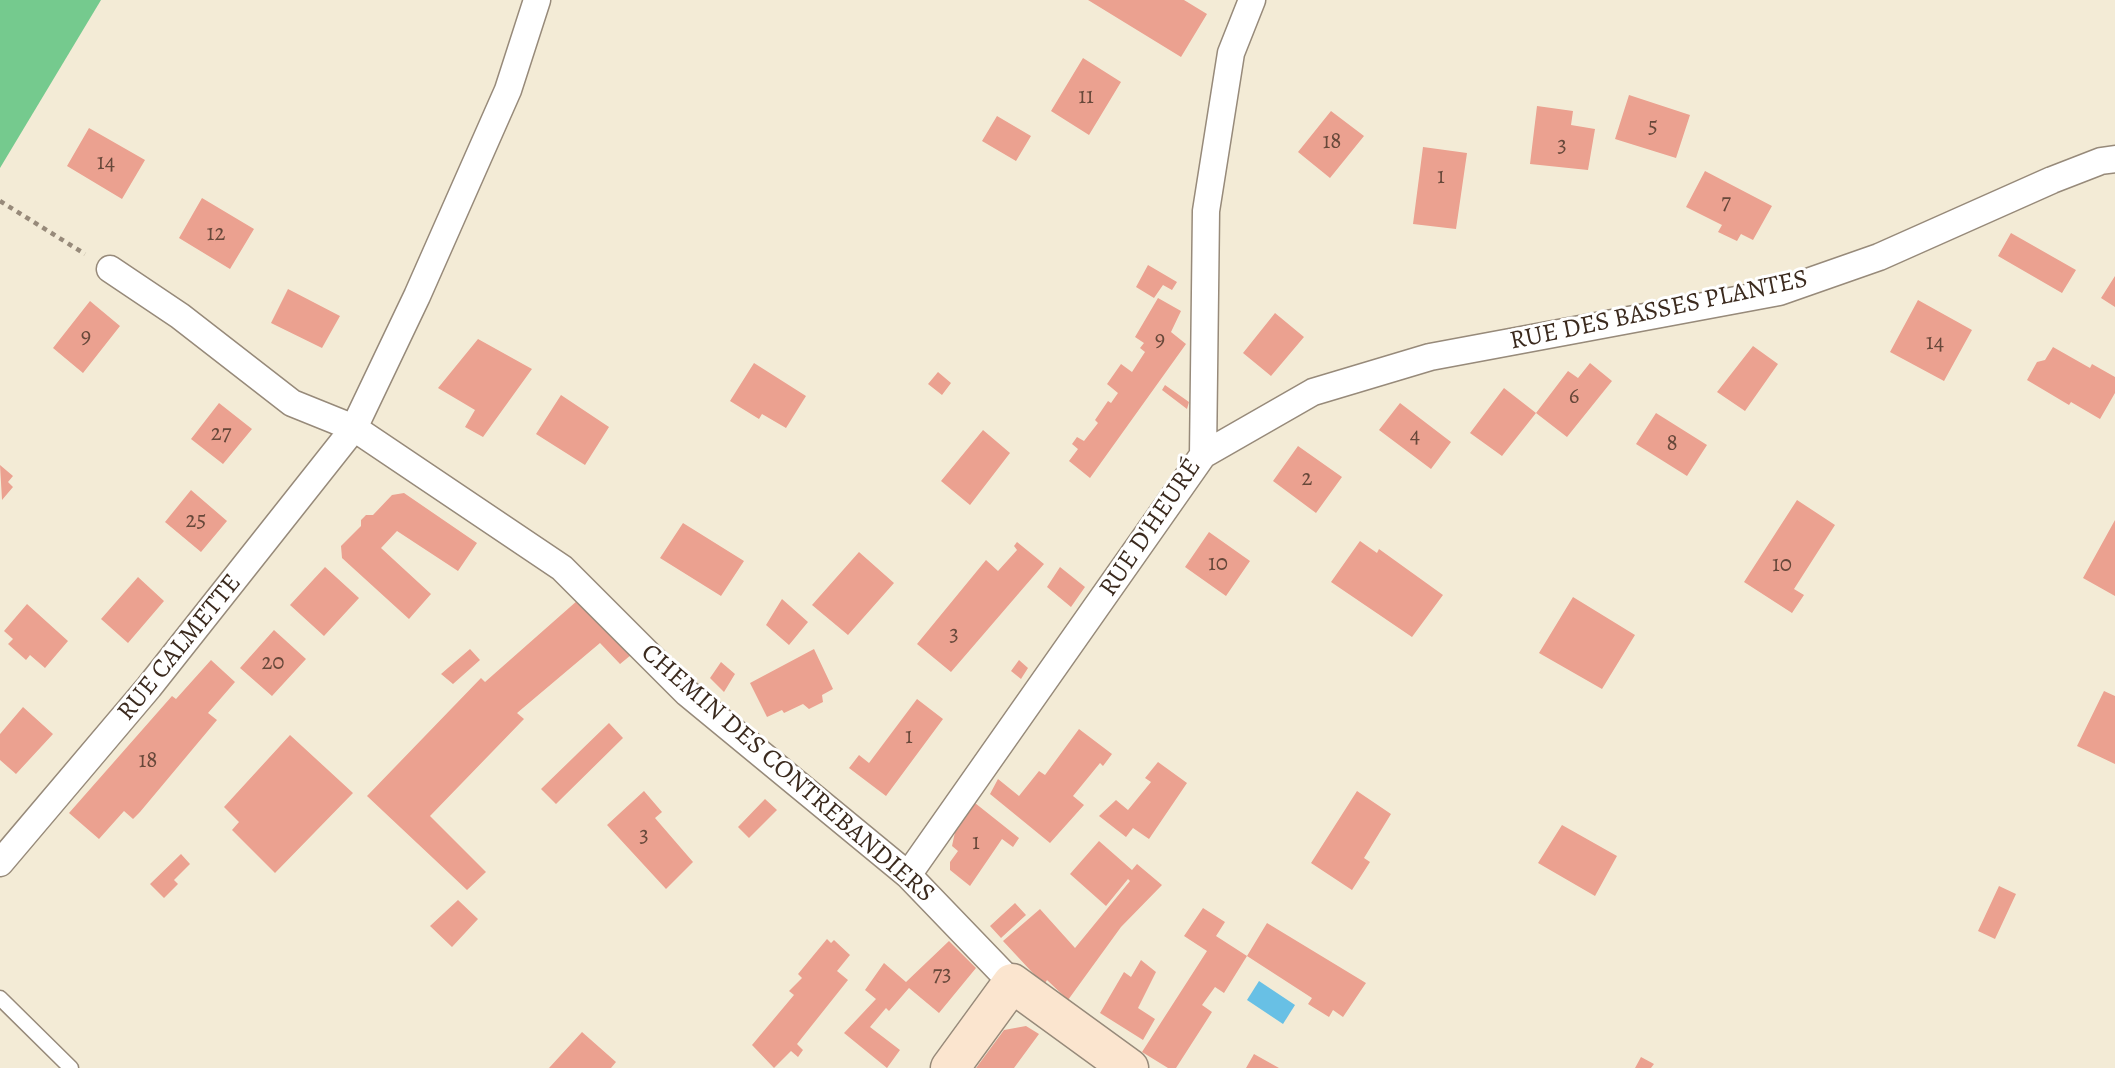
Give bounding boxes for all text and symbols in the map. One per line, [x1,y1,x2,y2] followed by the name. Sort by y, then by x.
[1078,83,1094,111] house number: 11
[1648,113,1658,141] house number: 5
[1322,128,1342,156] house number: 18
[1557,132,1567,160] house number: 3
[97,149,115,177] house number: 14
[1437,163,1445,191] house number: 1
[1721,189,1731,217] house number: 7
[207,220,225,248] house number: 12
[1507,264,1811,358] street label: RUE DES BASSES PLANTES
[81,323,91,351] house number: 9
[1155,326,1165,354] house number: 9
[1926,329,1944,357] house number: 14
[1569,383,1579,411] house number: 6
[211,420,231,448] house number: 27
[1410,422,1420,450] house number: 4
[1666,430,1678,458] house number: 8
[1093,453,1209,603] street label: RUE D'HEURÉ
[1302,465,1312,493] house number: 2
[186,507,206,535] house number: 25
[1208,550,1228,578] house number: 10
[1772,551,1792,579] house number: 10
[111,568,249,728] street label: RUE CALMETTE
[949,621,959,649] house number: 3
[634,638,940,910] street label: CHEMIN DES CONTREBANDIERS
[261,649,285,677] house number: 20
[905,723,913,751] house number: 1
[138,747,158,775] house number: 18
[639,822,649,850] house number: 3
[972,829,980,857] house number: 1
[932,961,952,989] house number: 73

